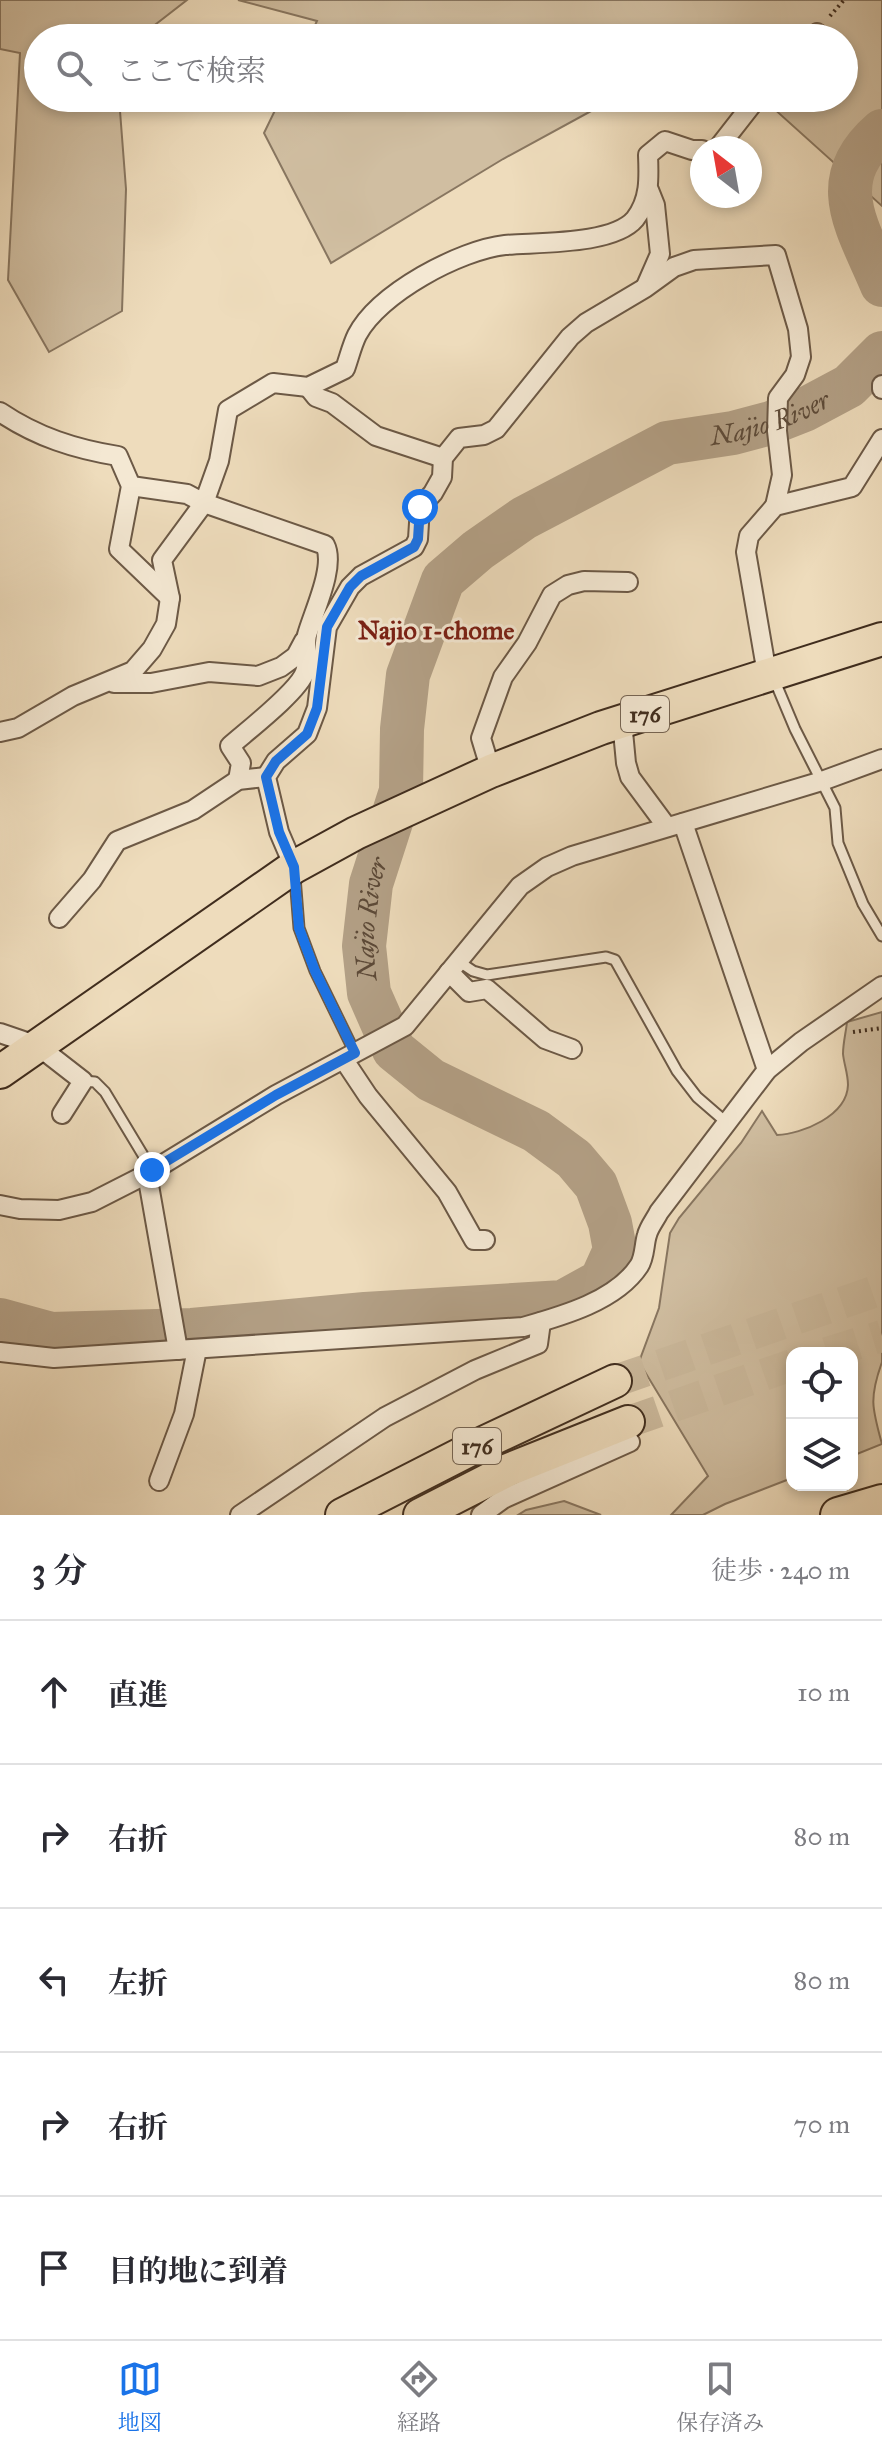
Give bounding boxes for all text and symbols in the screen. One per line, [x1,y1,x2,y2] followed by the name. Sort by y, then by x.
[24,24,858,112] search box
[52,46,96,90] icon: search
[116,53,266,89] text: ここで検索
[690,136,762,208] north arrow
[706,383,836,453] water label: Najio River
[402,489,438,525] route start
[358,614,515,646] district label: Najio 1-chome
[621,696,669,732] road number: 176
[347,852,395,984] water label: Najio River
[134,1152,170,1188] route end
[786,1347,858,1491] map controls
[786,1347,858,1419] button: locate
[786,1419,858,1491] button: layers
[453,1428,501,1464] road number: 176
[32,1550,87,1591] text: 3 分
[711,1554,850,1586] text: 徒歩 · 240 m
[32,1670,76,1714] icon: ahead
[797,1676,850,1708] text: 10 m
[108,1677,168,1713] text: 直進
[32,1814,76,1858] icon: right
[794,1820,850,1852] text: 80 m
[108,1821,168,1857] text: 右折
[32,1958,76,2002] icon: left
[794,1964,850,1996] text: 80 m
[108,1965,168,2001] text: 左折
[32,2102,76,2146] icon: right
[794,2108,850,2140] text: 70 m
[108,2109,168,2145] text: 右折
[32,2246,76,2290] icon: arrive
[108,2253,288,2289] text: 目的地に到着
[118,2357,162,2436] tab: 地図
[397,2357,441,2436] tab: 経路
[676,2357,764,2436] tab: 保存済み

